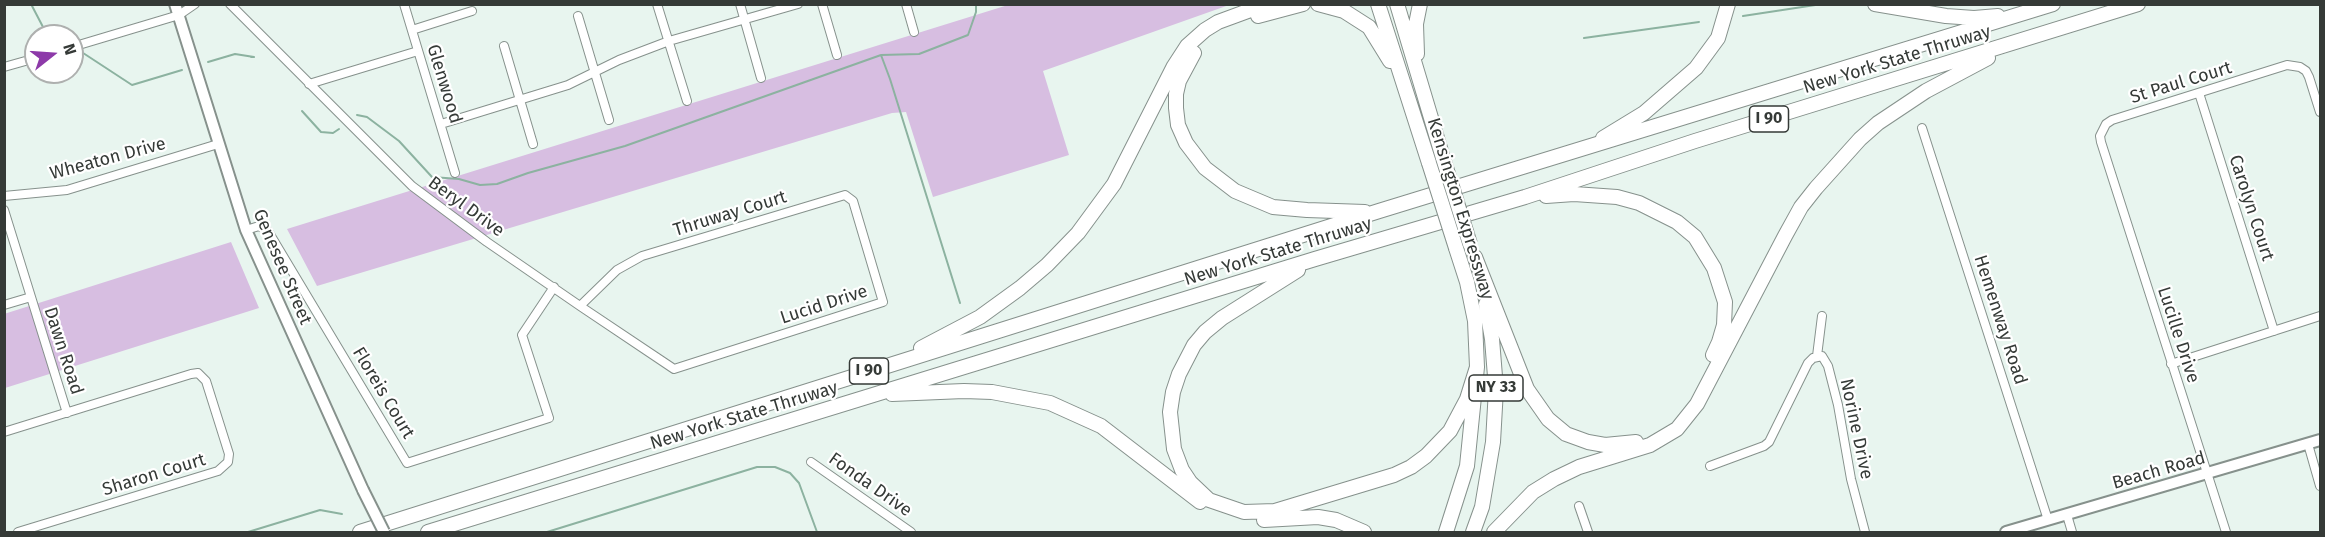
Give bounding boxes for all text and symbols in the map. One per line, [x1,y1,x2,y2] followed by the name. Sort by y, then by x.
[1801,21,1993,99] street label: New York State Thruway
[24,24,84,84] north arrow
[59,41,80,57] text: N
[422,42,466,126] street label: Glenwood
[2128,57,2234,109] street label: St Paul Court
[1750,106,1788,132] road number: I 90
[1422,115,1498,303] street label: Kensington Expressway
[48,133,168,185] street label: Wheaton Drive
[2224,152,2278,264] street label: Carolyn Court
[424,172,508,242] street label: Beryl Drive
[671,187,789,241] street label: Thruway Court
[248,206,316,328] street label: Genesee Street
[1182,213,1374,291] street label: New York State Thruway
[1969,252,2031,388] street label: Hemenway Road
[778,281,870,329] street label: Lucid Drive
[2152,284,2204,386] street label: Lucille Drive
[39,304,87,398] street label: Dawn Road
[347,343,419,443] street label: Floreis Court
[850,358,888,384] road number: I 90
[1469,375,1523,401] road number: NY 33
[648,377,840,455] street label: New York State Thruway
[1835,377,1877,481] street label: Norine Drive
[2110,447,2208,495] street label: Beach Road
[824,448,916,522] street label: Fonda Drive
[100,449,208,501] street label: Sharon Court

